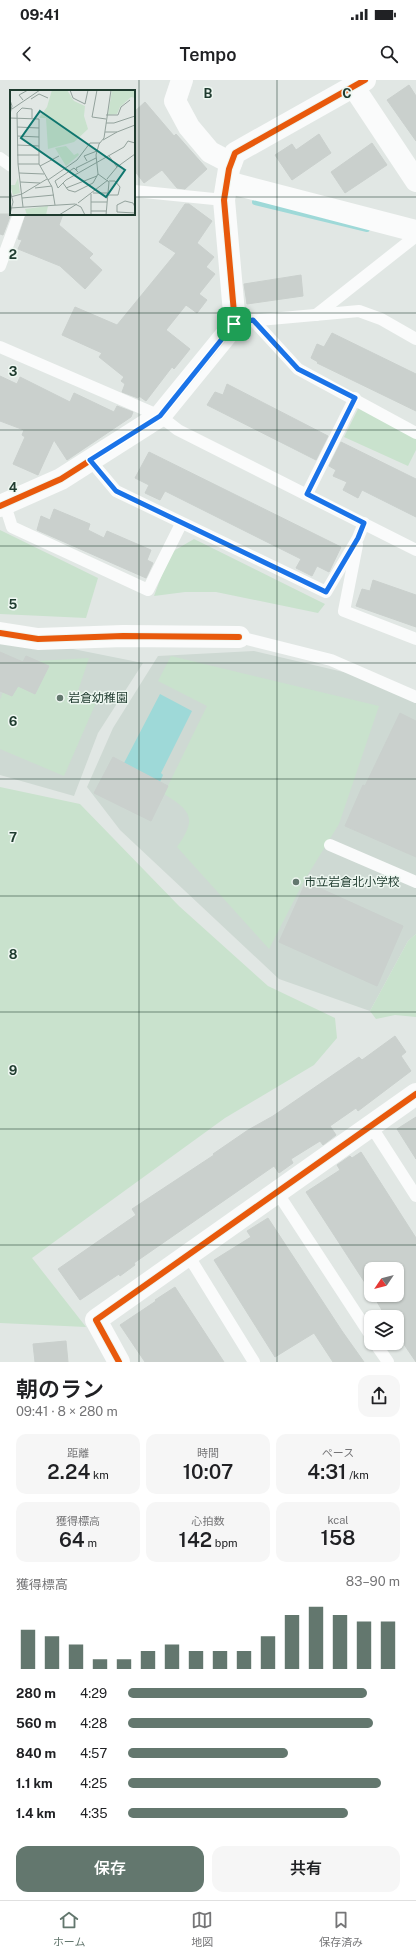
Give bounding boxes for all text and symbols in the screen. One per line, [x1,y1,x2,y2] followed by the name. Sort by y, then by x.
[20,6,60,23] text: 09:41
[16,43,38,65] icon: back
[378,43,400,65] icon: search
[180,44,236,65] text: Tempo
[204,86,213,101] text: B
[342,86,352,101] text: C
[10,90,135,215] inset map
[9,247,17,262] text: 2
[217,307,251,341] pin
[223,313,245,335] icon: arrive
[9,364,18,379] text: 3
[9,480,18,495] text: 4
[9,597,18,612] text: 5
[68,691,128,705] place label: 岩倉幼稚園
[55,693,65,703] marker: 岩倉幼稚園
[9,714,18,729] text: 6
[9,830,17,845] text: 7
[304,875,400,889] place label: 市立岩倉北小学校
[291,877,301,887] marker: 市立岩倉北小学校
[9,947,18,962] text: 8
[9,1063,17,1078] text: 9
[364,1262,404,1302] north arrow
[364,1262,404,1350] map controls
[364,1310,404,1350] button: layers
[358,1375,400,1417] button: share
[16,1376,104,1402] text: 朝のラン
[16,1404,118,1419] text: 09:41 · 8 × 280 m
[67,1447,89,1459] text: 距離
[197,1447,219,1459] text: 時間
[322,1447,354,1459] text: ペース
[47,1460,90,1484] text: 2.24
[183,1460,233,1484] text: 10:07
[307,1460,346,1484] text: 4:31
[90,1469,109,1481] text: km
[346,1469,369,1481] text: /km
[327,1514,349,1526] text: kcal
[56,1515,100,1527] text: 獲得標高
[192,1515,225,1527] text: 心拍数
[321,1526,355,1550] text: 158
[59,1528,85,1552] text: 64
[179,1528,212,1552] text: 142
[85,1537,97,1549] text: m
[212,1537,237,1549] text: bpm
[346,1574,400,1589] text: 83–90 m
[16,1577,68,1592] text: 獲得標高
[16,1686,56,1701] text: 280 m
[80,1686,107,1701] text: 4:29
[16,1716,56,1731] text: 560 m
[80,1716,108,1731] text: 4:28
[16,1746,56,1761] text: 840 m
[80,1746,107,1761] text: 4:57
[16,1776,53,1791] text: 1.1 km
[80,1776,107,1791] text: 4:25
[16,1806,56,1821] text: 1.4 km
[80,1806,108,1821] text: 4:35
[16,1846,204,1892] button: 保存
[212,1846,400,1892] button: 共有
[53,1909,86,1949] tab: ホーム
[191,1909,213,1949] tab: 地図
[319,1909,363,1949] tab: 保存済み

